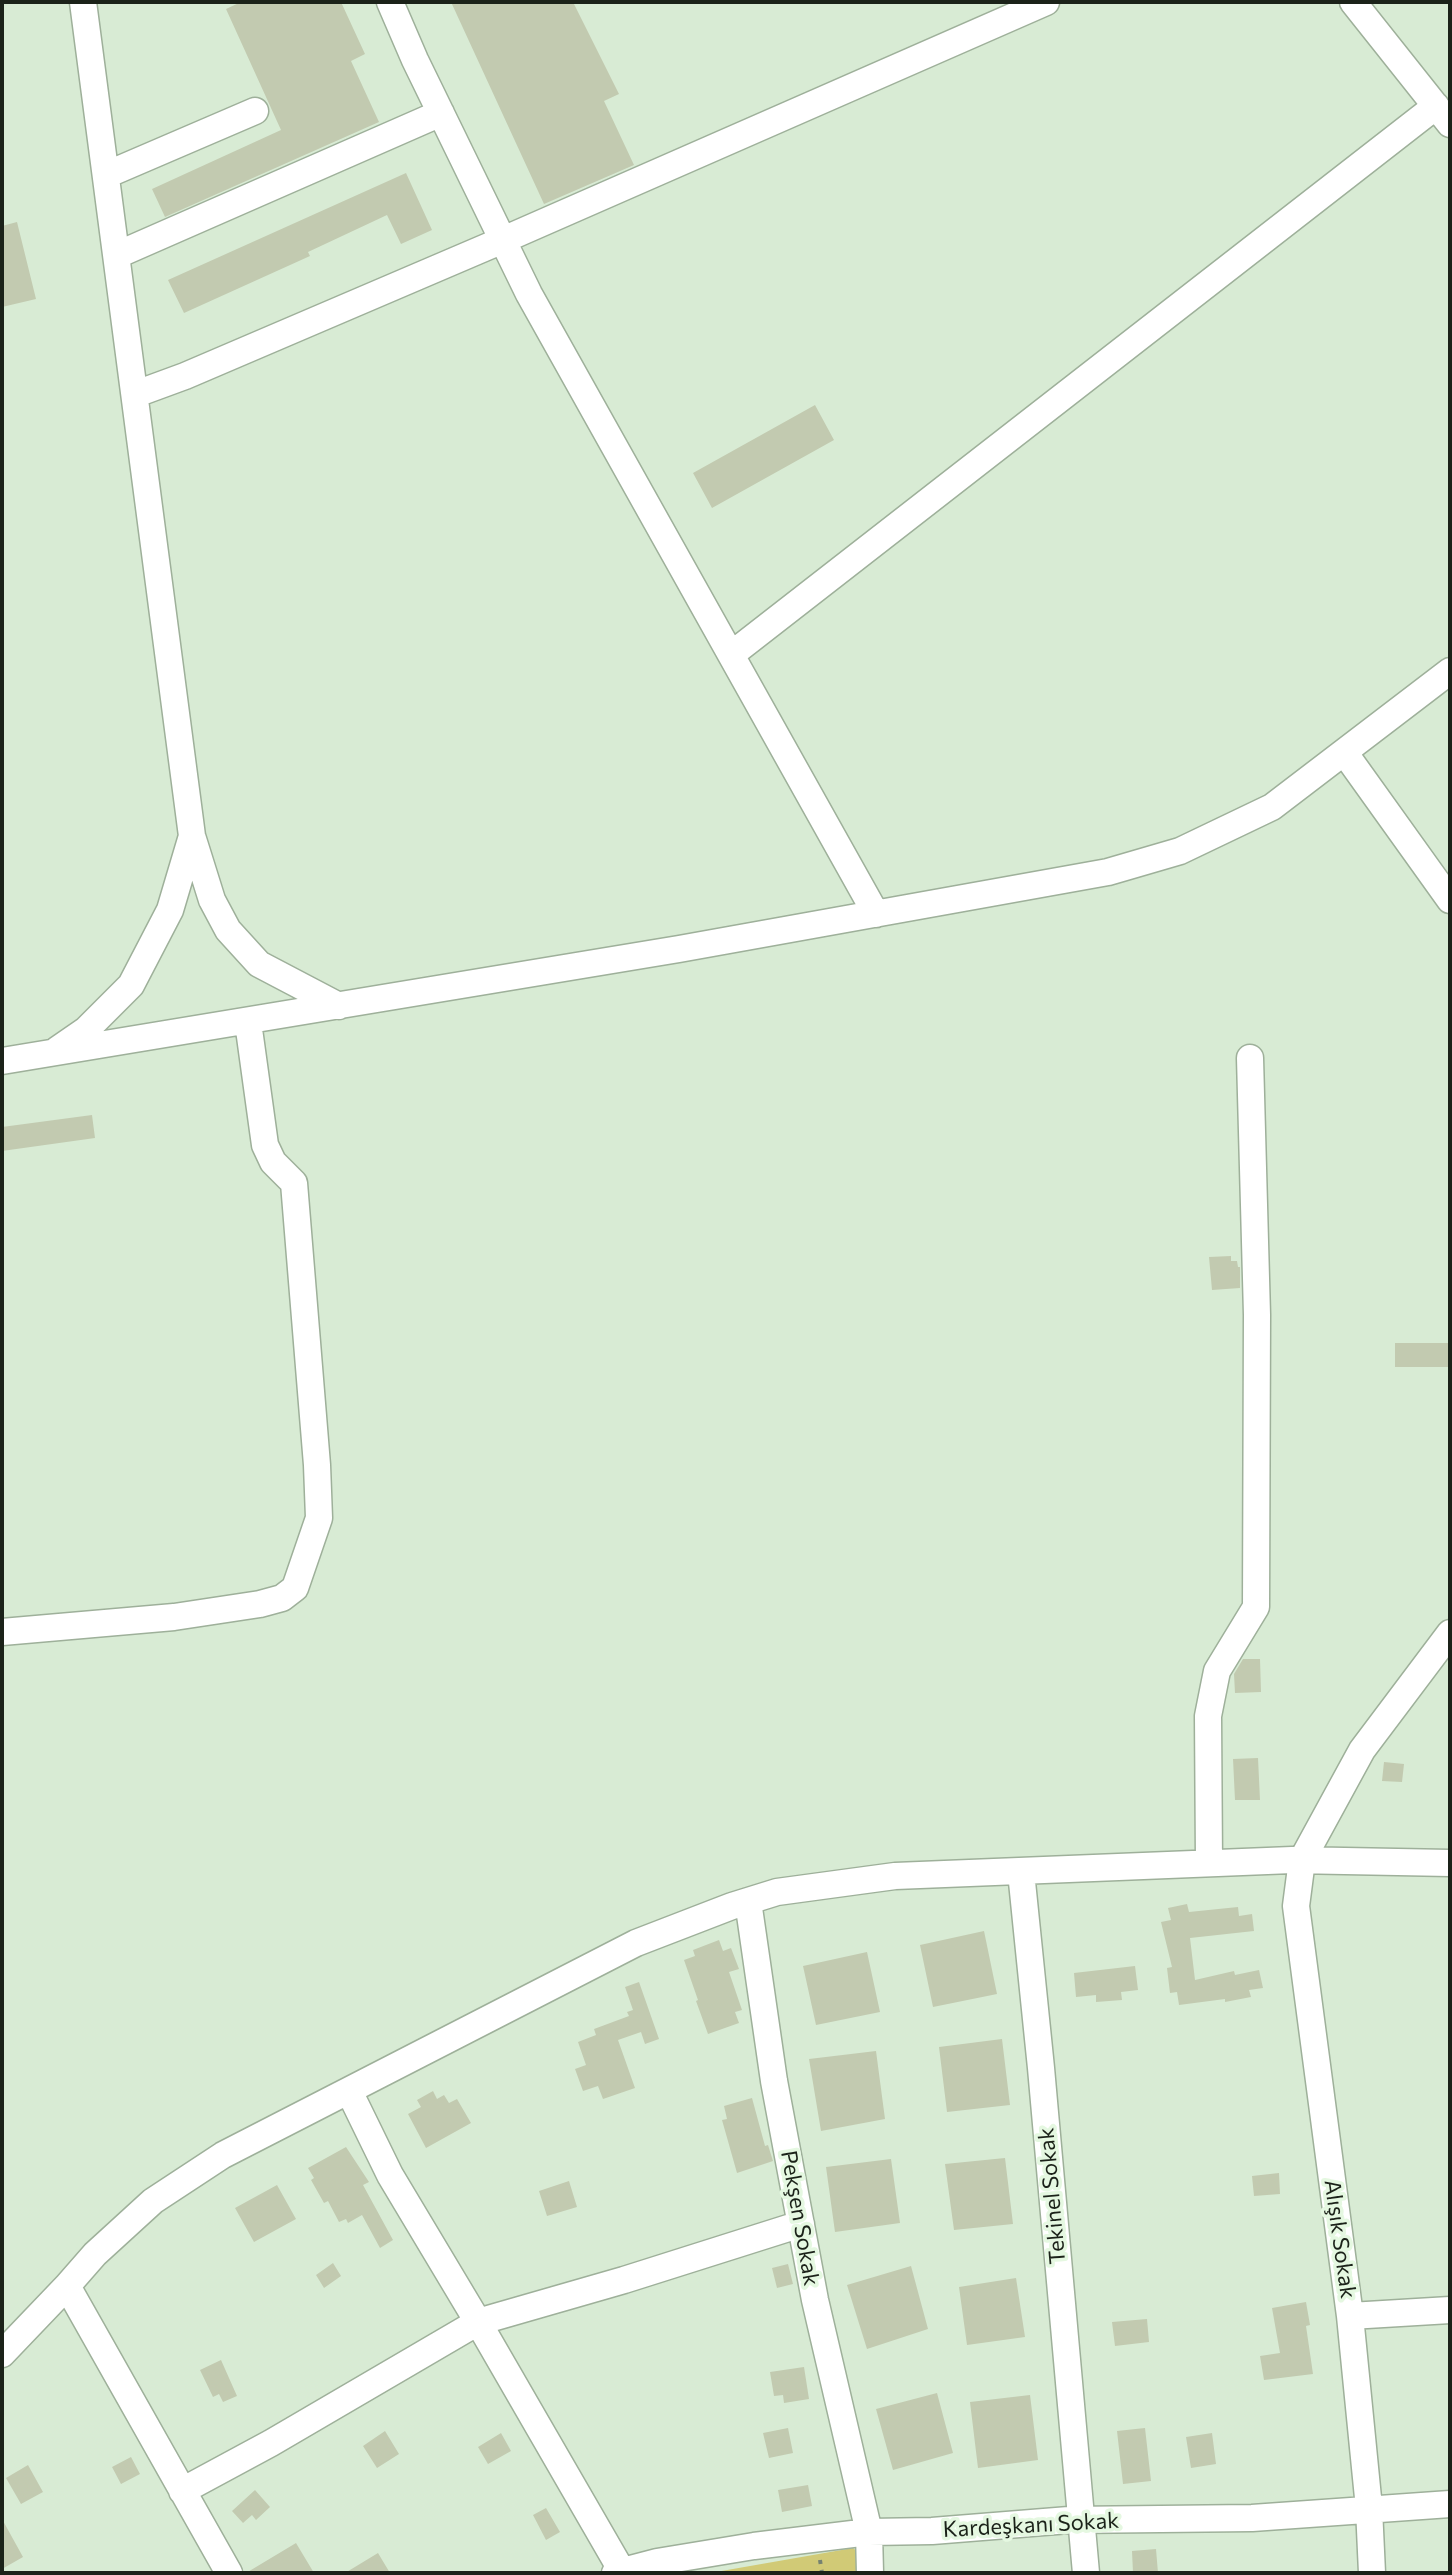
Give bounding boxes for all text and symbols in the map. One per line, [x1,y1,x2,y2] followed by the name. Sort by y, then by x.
[1033,2127,1071,2265] street label: Tekinel Sokak
[775,2148,825,2288] street label: Pekşen Sokak
[1319,2178,1361,2300] street label: Alışık Sokak
[942,2507,1120,2543] street label: Kardeşkanı Sokak

